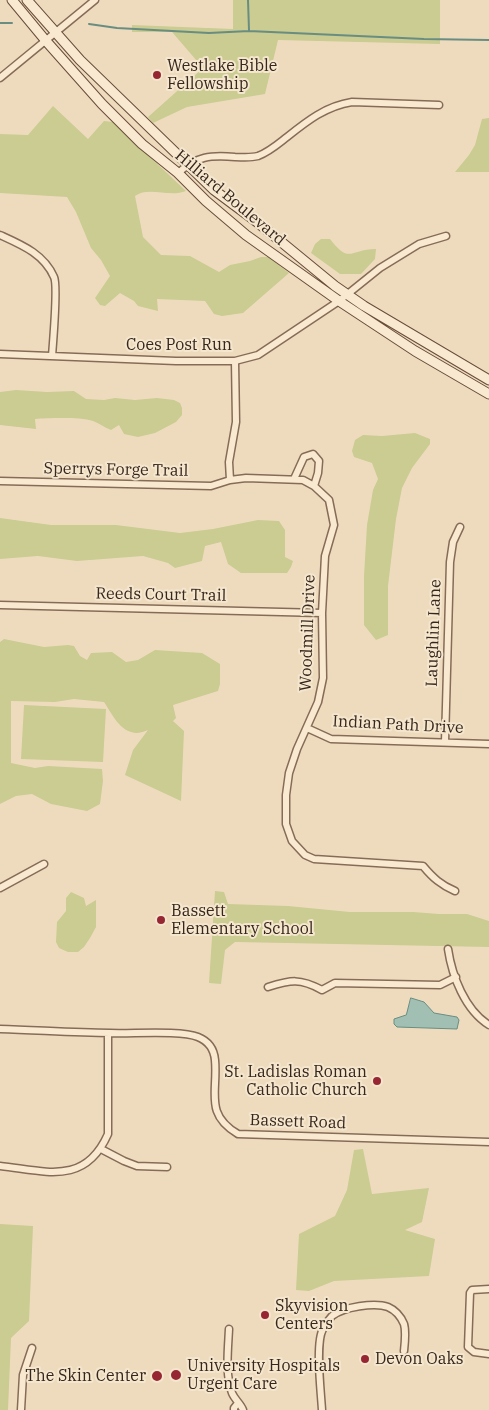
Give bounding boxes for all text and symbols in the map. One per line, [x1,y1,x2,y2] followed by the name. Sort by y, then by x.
[167,56,277,94] place label: Westlake Bible Fellowship
[151,69,163,81] marker: Westlake Bible Fellowship
[171,146,289,250] street label: Hilliard Boulevard
[126,335,232,355] street label: Coes Post Run
[43,459,189,481] street label: Sperrys Forge Trail
[296,574,320,692] street label: Woodmill Drive
[423,579,445,687] street label: Laughlin Lane
[95,584,227,606] street label: Reeds Court Trail
[332,712,464,738] street label: Indian Path Drive
[171,901,314,939] place label: Bassett Elementary School
[155,914,167,926] marker: Bassett Elementary School
[224,1062,367,1100] place label: St. Ladislas Roman Catholic Church
[371,1075,383,1087] marker: St. Ladislas Roman Catholic Church
[249,1111,347,1133] street label: Bassett Road
[275,1296,348,1334] place label: Skyvision Centers
[259,1309,271,1321] marker: Skyvision Centers
[375,1349,464,1369] place label: Devon Oaks
[359,1353,371,1365] marker: Devon Oaks
[187,1356,340,1394] place label: University Hospitals Urgent Care
[25,1366,146,1386] place label: The Skin Center
[169,1368,183,1382] marker: University Hospitals Urgent Care
[150,1369,164,1383] marker: The Skin Center

